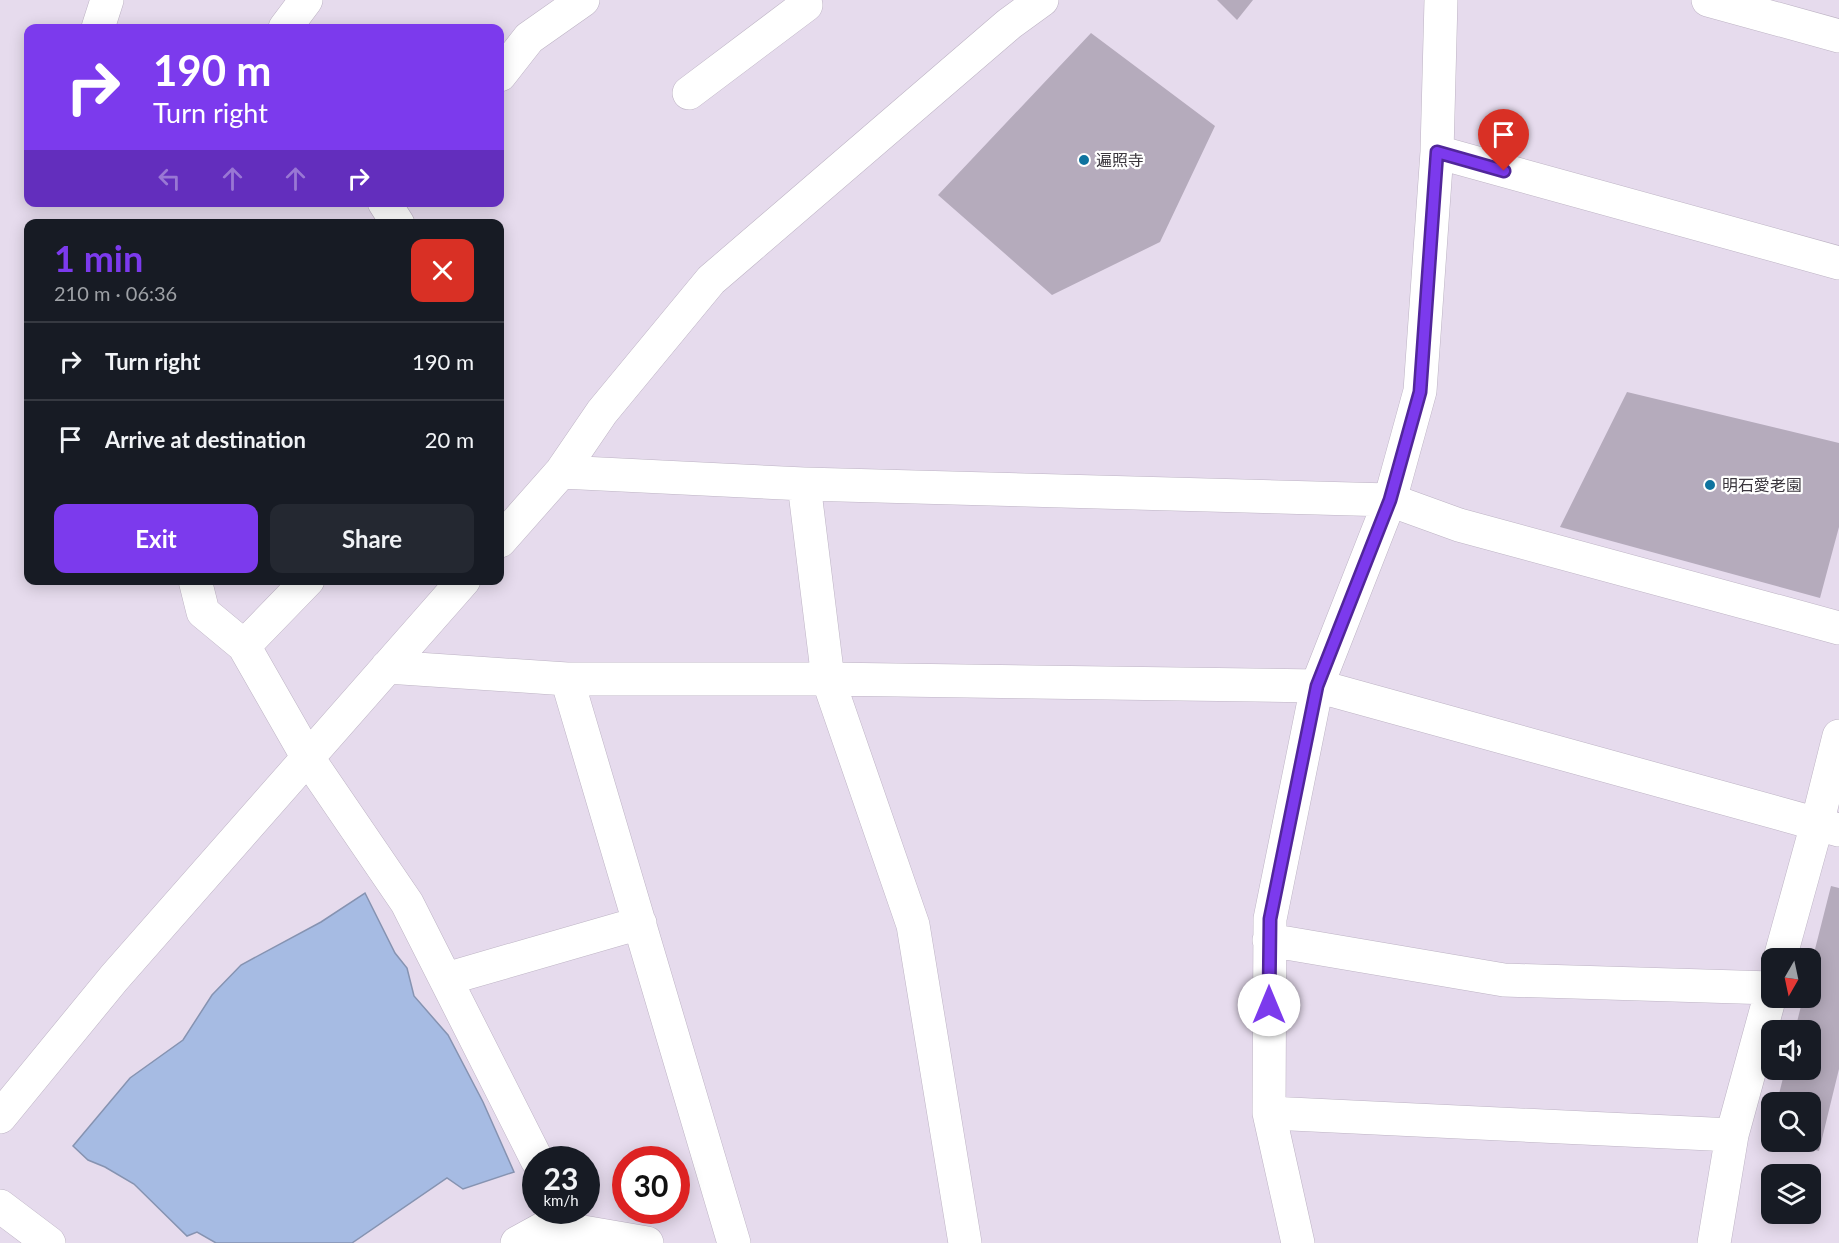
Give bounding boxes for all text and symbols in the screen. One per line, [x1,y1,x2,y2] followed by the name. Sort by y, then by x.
[153,45,271,95] text: 190 m
[54,48,132,126] icon: right
[153,96,268,129] text: Turn right
[1478,109,1529,171] pin
[1487,118,1520,151] icon: arrive
[1096,150,1144,169] place label: 遍照寺
[1077,153,1091,167] marker: 遍照寺
[153,162,186,195] icon: left
[216,162,249,195] icon: ahead
[279,162,312,195] icon: ahead
[342,162,375,195] icon: right
[54,236,143,280] text: 1 min
[411,239,474,302] button: close
[54,281,177,305] text: 210 m · 06:36
[54,345,87,378] icon: right
[105,348,200,375] text: Turn right
[412,348,474,375] text: 190 m
[54,423,87,456] icon: arrive
[105,426,306,453] text: Arrive at destination
[425,426,474,453] text: 20 m
[1722,475,1802,494] place label: 明石愛老園
[1703,478,1717,492] marker: 明石愛老園
[54,504,258,573] button: Exit
[270,504,474,573] button: Share
[1761,948,1821,1008] north arrow
[1761,948,1821,1224] map controls
[1237,973,1301,1037] position arrow
[1761,1020,1821,1080] button: sound
[1761,1092,1821,1152] button: search
[612,1146,690,1224] speed limit sign: 30
[544,1160,578,1196] text: 23
[1761,1164,1821,1224] button: layers
[543,1191,579,1209] text: km/h

